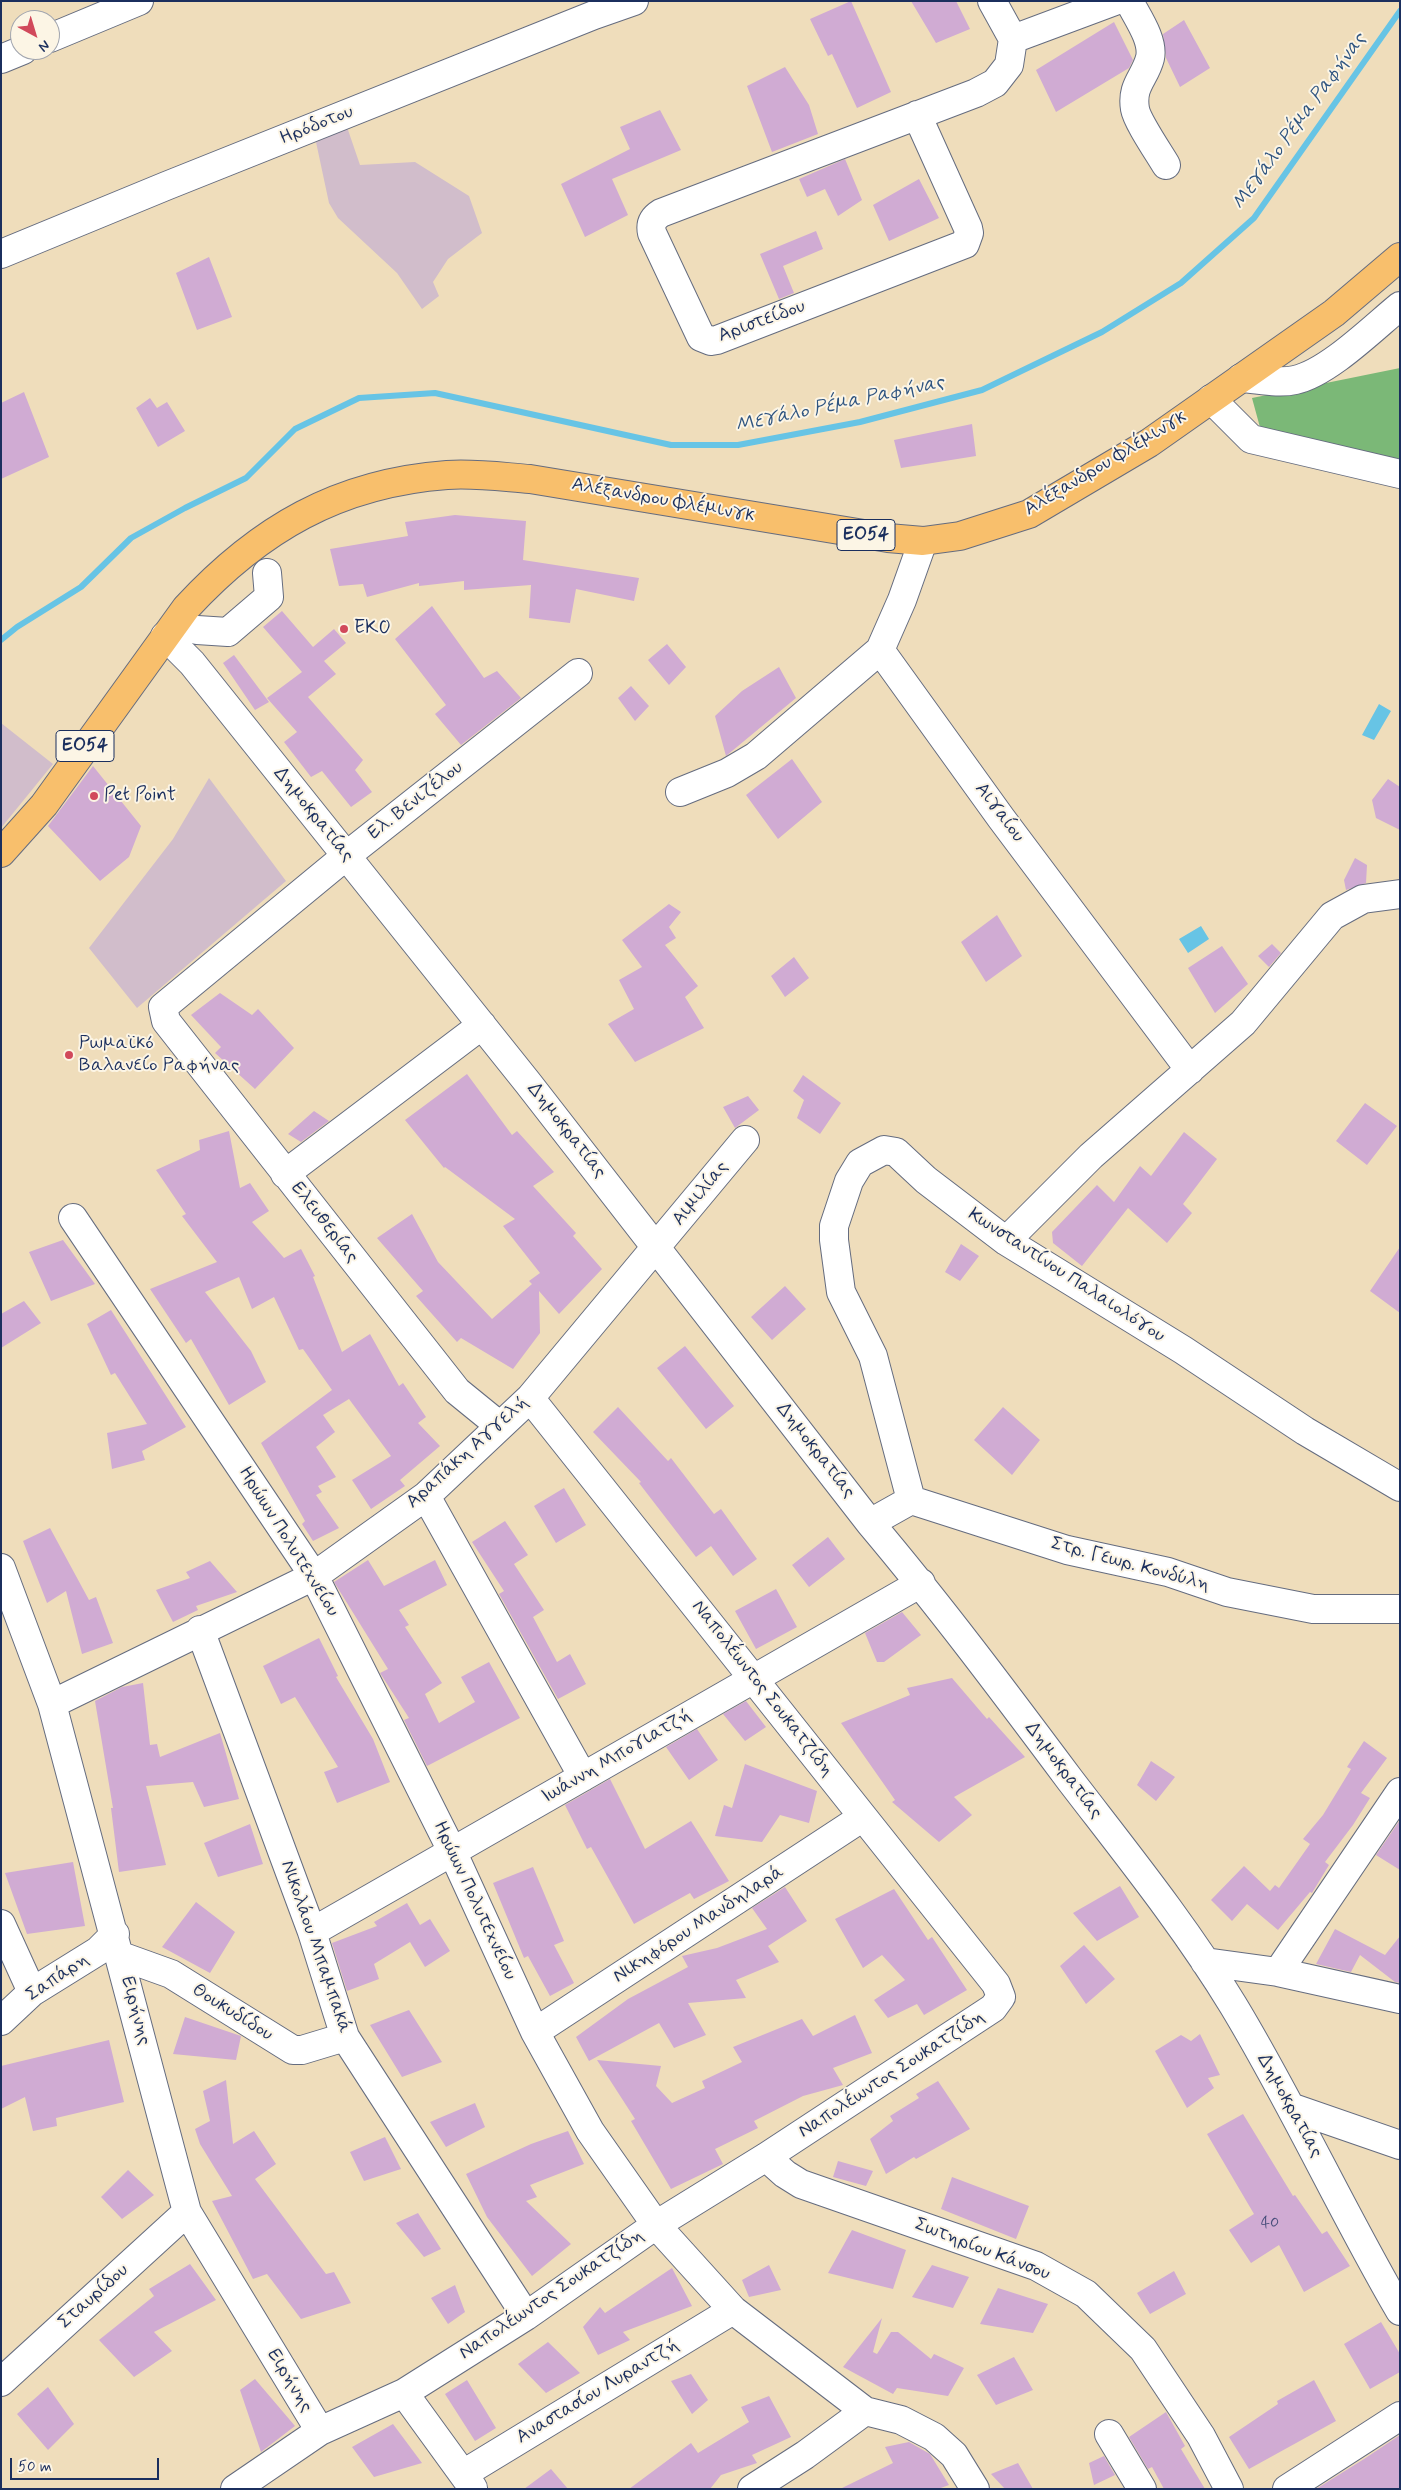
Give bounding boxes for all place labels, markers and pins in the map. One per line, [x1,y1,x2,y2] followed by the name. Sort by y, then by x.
[354,618,391,640] place label: EKO
[338,623,350,635] marker: EKO
[104,785,176,807] place label: Pet Point
[88,790,100,802] marker: Pet Point
[79,1033,239,1077] place label: Ρωμαϊκό Βαλανείο Ραφήνας
[63,1049,75,1061] marker: Ρωμαϊκό Βαλανείο Ραφήνας

